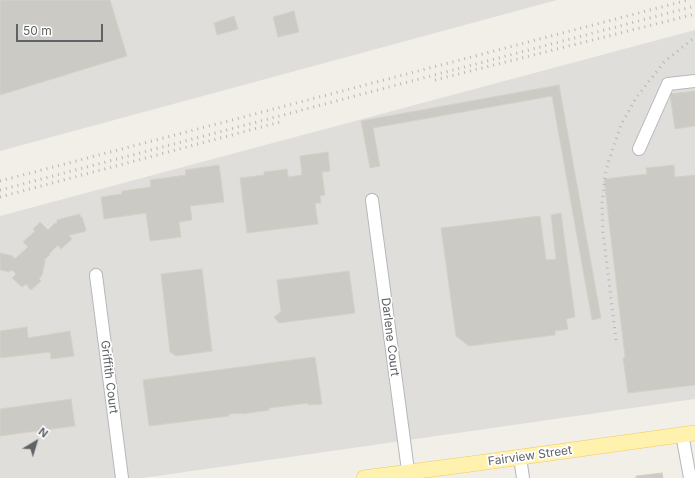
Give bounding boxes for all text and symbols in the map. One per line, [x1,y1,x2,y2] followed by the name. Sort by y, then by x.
[18,16,105,42] scale bar
[23,23,52,38] text: 50 m
[378,297,402,377] street label: Darlene Court
[97,339,121,415] street label: Griffith Court
[16,422,56,462] north arrow
[36,424,51,441] text: N
[487,443,573,469] street label: Fairview Street

